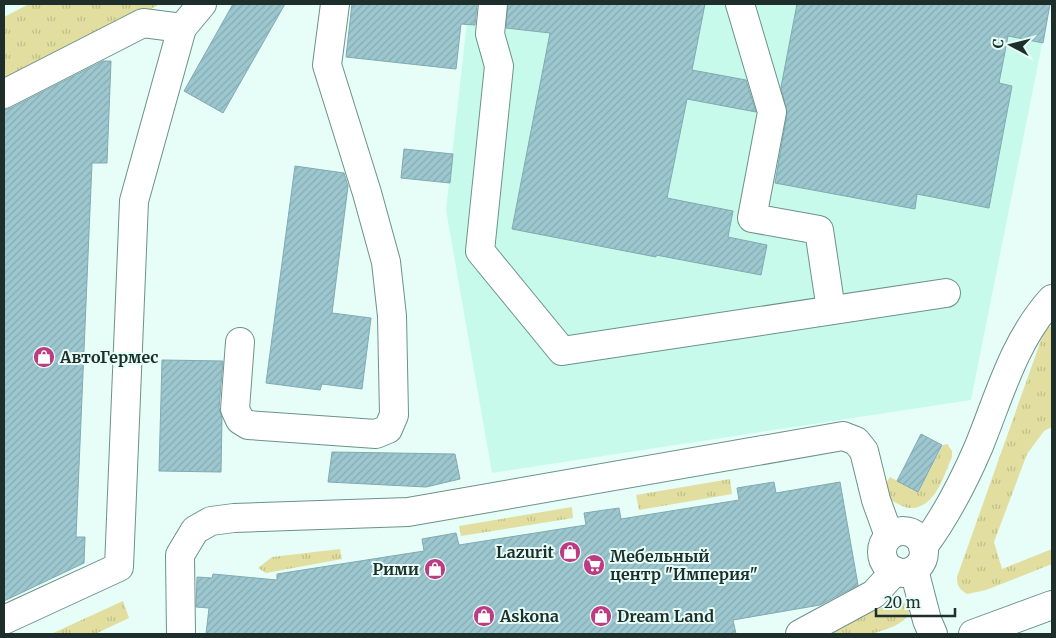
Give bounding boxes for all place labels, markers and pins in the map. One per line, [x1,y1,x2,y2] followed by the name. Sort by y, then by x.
[32,345,56,369] shop icon: АвтоГермес
[59,347,158,367] place label: АвтоГермес
[558,540,582,564] shop icon: Lazurit
[496,542,555,562] place label: Lazurit
[610,546,758,584] place label: Мебельный центр "Империя"
[582,553,606,577] supermarket icon: Мебельный центр "Империя"
[423,557,447,581] shop icon: Рими
[372,559,419,579] place label: Рими
[472,604,496,628] shop icon: Askona
[589,604,613,628] shop icon: Dream Land
[499,606,559,626] place label: Askona
[617,606,714,626] place label: Dream Land

